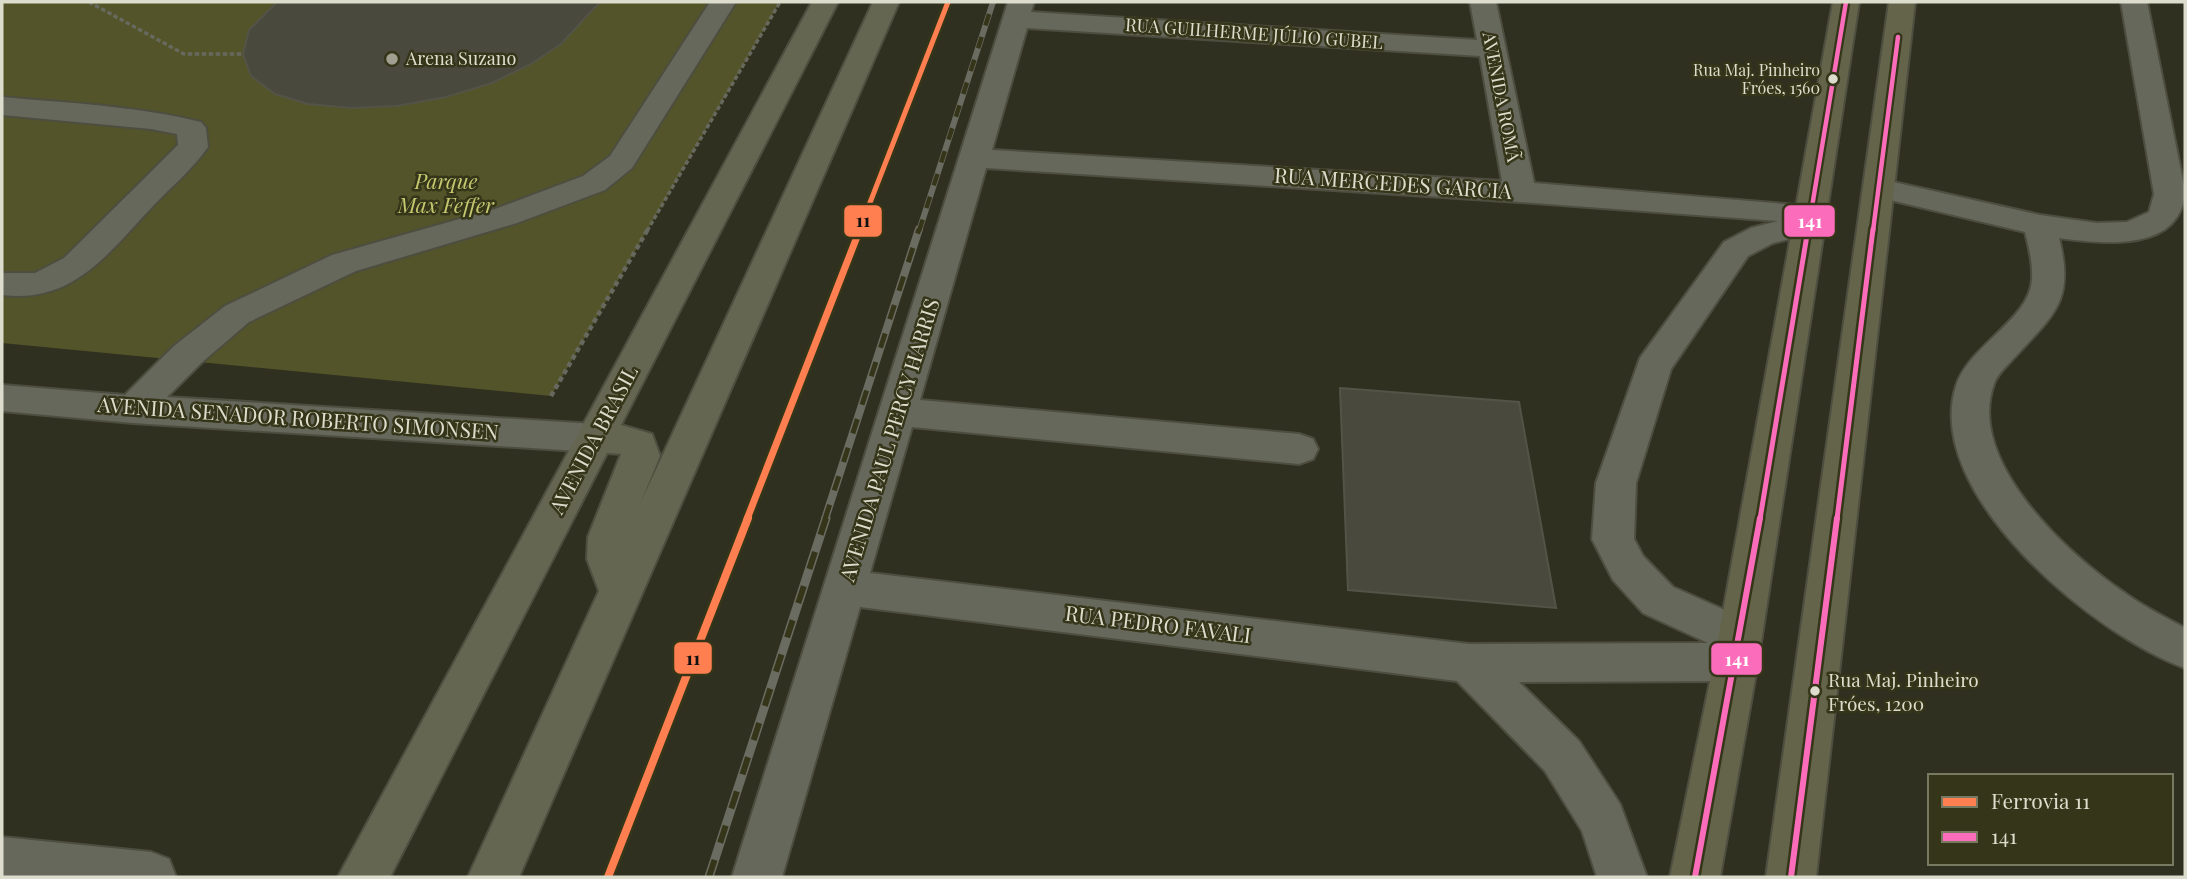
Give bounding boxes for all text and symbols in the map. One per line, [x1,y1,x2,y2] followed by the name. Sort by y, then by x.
[1124,12,1384,54] street label: RUA GUILHERME JÚLIO GUBEL
[1477,29,1526,164] street label: AVENIDA ROMÃ
[405,46,517,70] place label: Arena Suzano
[384,51,400,67] marker: Arena Suzano
[1693,59,1820,98] place label: Rua Maj. Pinheiro Fróes, 1560
[1826,72,1840,86] marker: Rua Maj. Pinheiro Fróes, 1560
[1273,160,1514,204] street label: RUA MERCEDES GARCIA
[397,166,495,218] park label: Parque Max Feffer
[843,204,883,238] line badge: 11
[1783,204,1836,238] line badge: 141
[856,206,870,232] text: 11
[1798,207,1822,233] text: 141
[831,295,945,585] street label: AVENIDA PAUL PERCY HARRIS
[541,360,643,519] street label: AVENIDA BRASIL
[96,389,500,445] street label: AVENIDA SENADOR ROBERTO SIMONSEN
[1064,598,1253,648] street label: RUA PEDRO FAVALI
[673,641,713,675] line badge: 11
[1710,642,1763,676] line badge: 141
[686,644,700,670] text: 11
[1725,645,1749,671] text: 141
[1828,666,1979,716] place label: Rua Maj. Pinheiro Fróes, 1200
[1808,684,1822,698] marker: Rua Maj. Pinheiro Fróes, 1200
[1928,774,2173,865] legend
[1991,786,2090,814] text: Ferrovia 11
[1991,821,2017,849] text: 141

